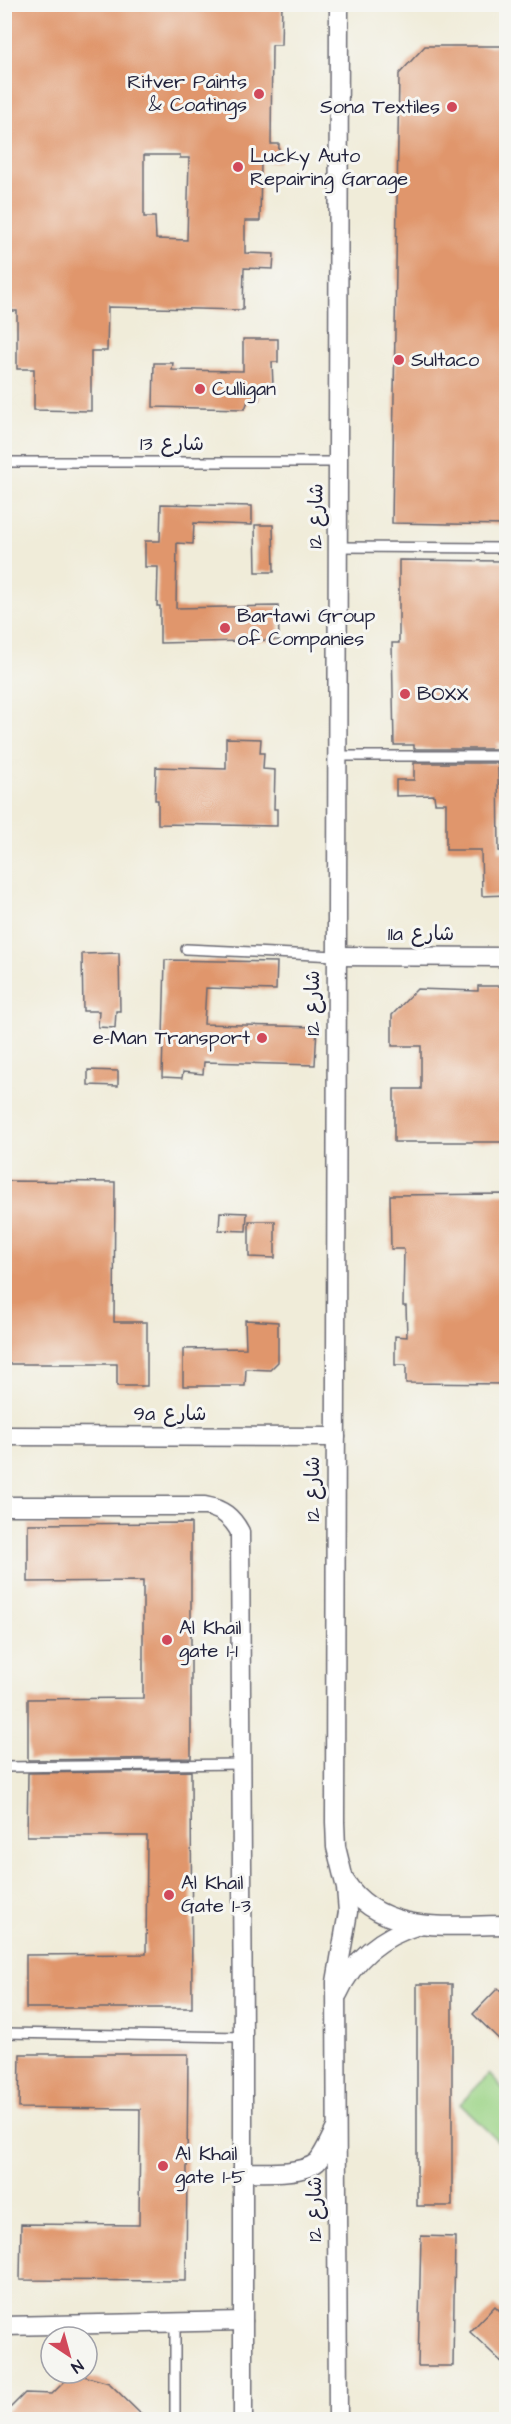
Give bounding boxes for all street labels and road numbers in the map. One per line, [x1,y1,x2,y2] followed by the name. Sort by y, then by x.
[140,430,204,458] street label: شارع 13
[301,483,331,549] street label: شارع 12
[388,920,454,948] street label: 11a شارع
[299,970,327,1036] street label: شارع 12
[134,1400,206,1428] street label: 9a شارع
[299,1456,327,1522] street label: شارع 12
[301,2176,329,2242] street label: شارع 12

